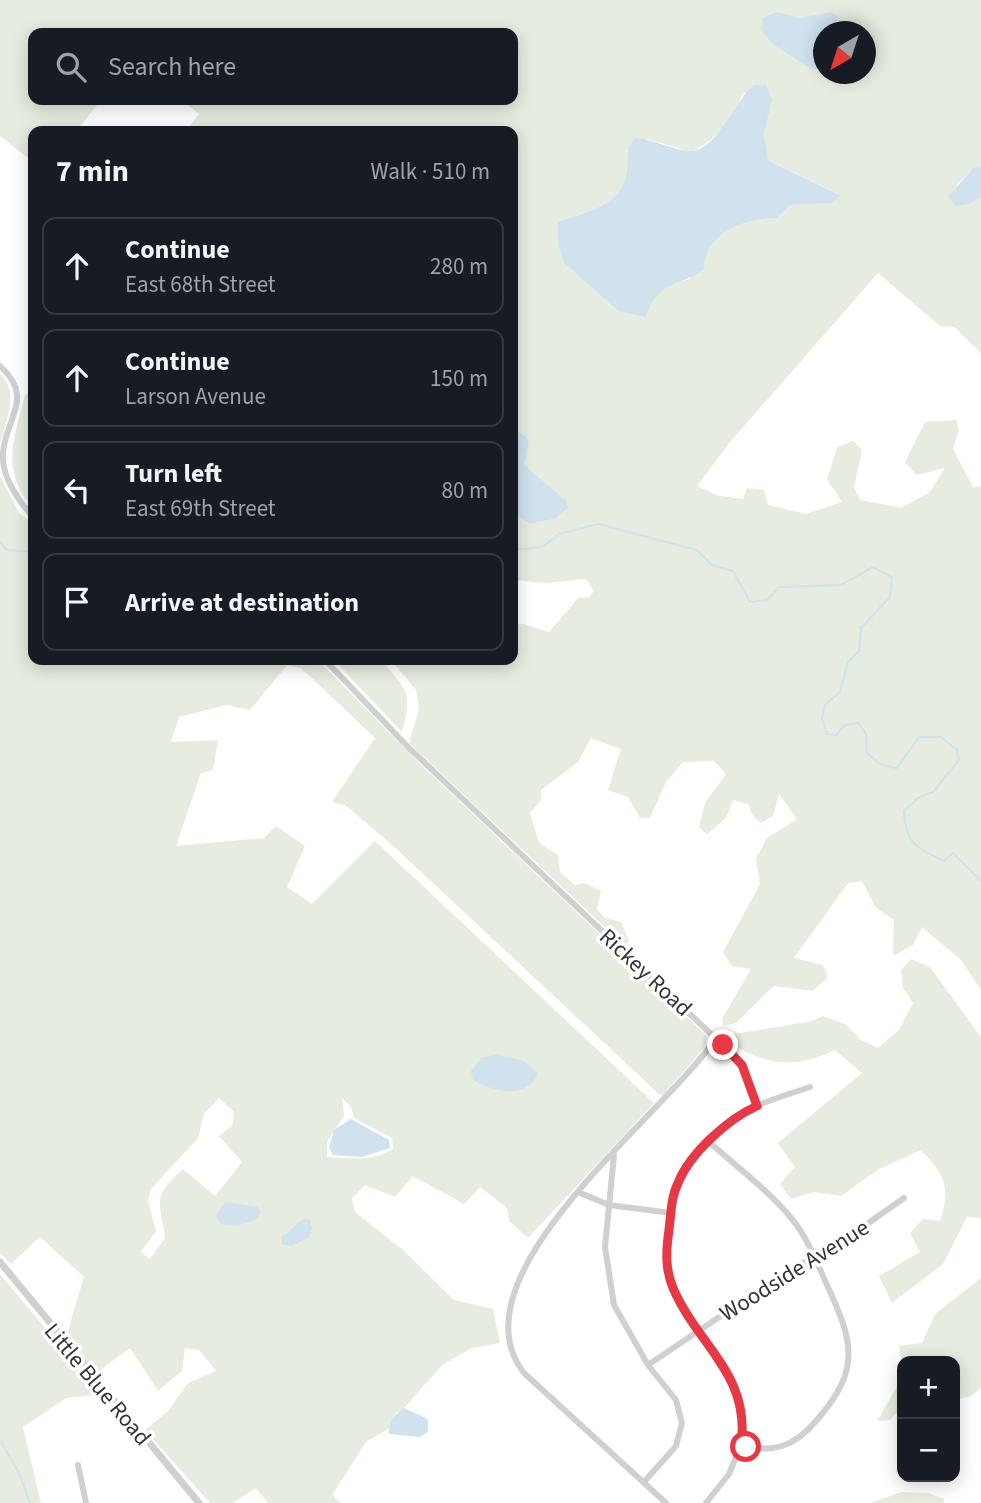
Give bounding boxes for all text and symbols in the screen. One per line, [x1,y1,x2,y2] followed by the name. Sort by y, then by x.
[813,21,876,84] north arrow
[28,28,518,105] search box
[52,48,90,86] icon: search
[108,48,236,85] text: Search here
[56,150,129,193] text: 7 min
[371,155,490,188] text: Walk · 510 m
[125,231,230,268] text: Continue
[58,247,96,285] icon: ahead
[430,250,488,283] text: 280 m
[125,268,276,301] text: East 68th Street
[125,343,230,380] text: Continue
[58,359,96,397] icon: ahead
[430,362,488,395] text: 150 m
[125,380,266,413] text: Larson Avenue
[125,455,222,492] text: Turn left
[58,471,96,509] icon: left
[441,474,488,507] text: 80 m
[125,492,276,525] text: East 69th Street
[58,583,96,621] icon: arrive
[125,584,359,621] text: Arrive at destination
[592,921,699,1024] street label: Rickey Road
[707,1029,738,1060] route end
[713,1211,875,1330] street label: Woodside Avenue
[36,1316,159,1453] street label: Little Blue Road
[897,1356,960,1482] map controls
[897,1356,960,1419] button: +
[897,1419,960,1482] button: −
[730,1431,761,1462] route start

